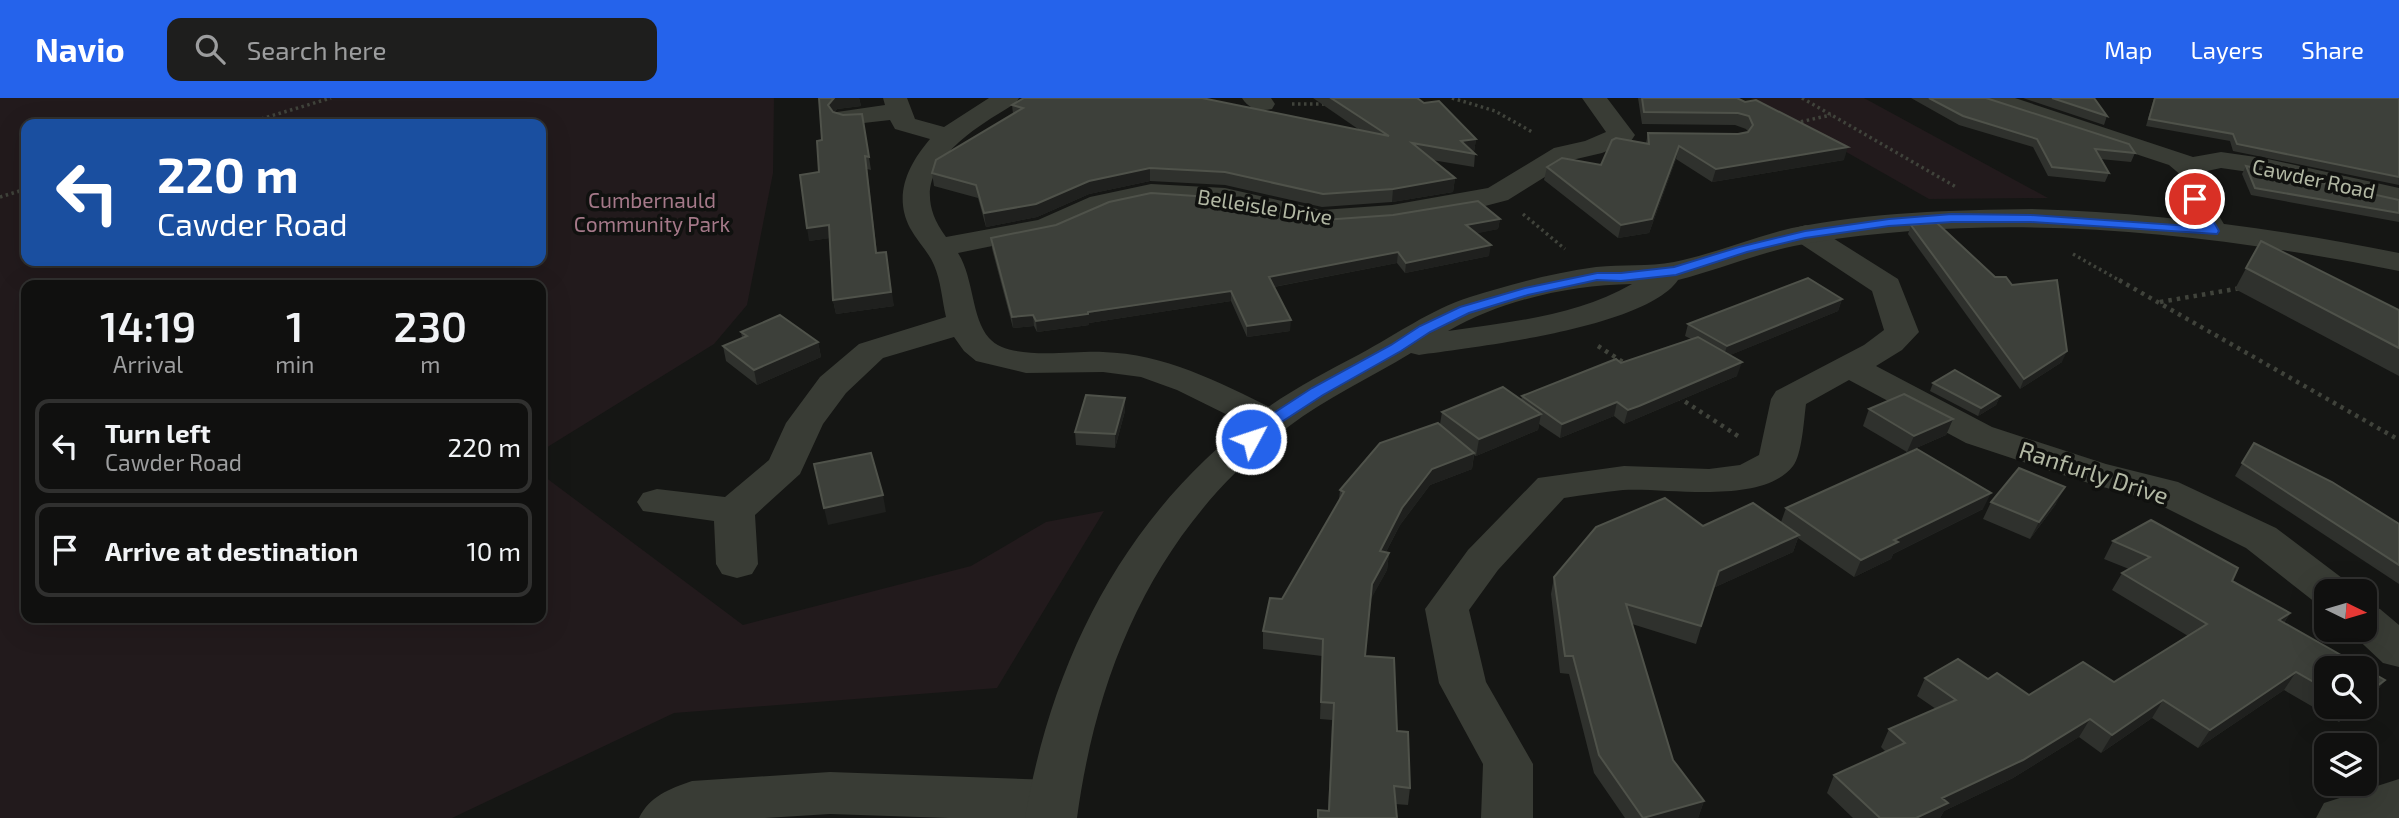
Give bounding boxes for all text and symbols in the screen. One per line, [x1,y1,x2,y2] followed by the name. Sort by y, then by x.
[167,18,657,81] search box
[35,29,125,69] text: Navio
[191,30,229,68] icon: search
[247,34,386,65] text: Search here
[2104,35,2152,64] text: Map
[2190,35,2263,64] text: Layers
[2301,35,2364,64] text: Share
[157,144,299,203] text: 220 m
[42,147,133,238] icon: left
[2250,153,2378,203] street label: Cawder Road
[2165,169,2225,229] pin
[2176,180,2214,218] icon: arrive
[1196,183,1334,229] street label: Belleisle Drive
[574,187,730,236] park label: Cumbernauld Community Park
[157,204,348,242] text: Cawder Road
[100,300,196,350] text: 14:19
[286,300,304,350] text: 1
[393,300,467,350] text: 230
[113,350,183,378] text: Arrival
[275,350,314,378] text: min
[420,350,440,378] text: m
[1214,402,1288,476] position arrow
[105,417,211,448] text: Turn left
[46,427,84,465] icon: left
[448,431,521,462] text: 220 m
[2016,434,2172,510] street label: Ranfurly Drive
[105,448,242,476] text: Cawder Road
[46,531,84,569] icon: arrive
[105,535,358,566] text: Arrive at destination
[466,535,521,566] text: 10 m
[2314,579,2376,642] north arrow
[2314,579,2377,796] map controls
[2314,656,2377,719] button: search
[2314,733,2377,796] button: layers

